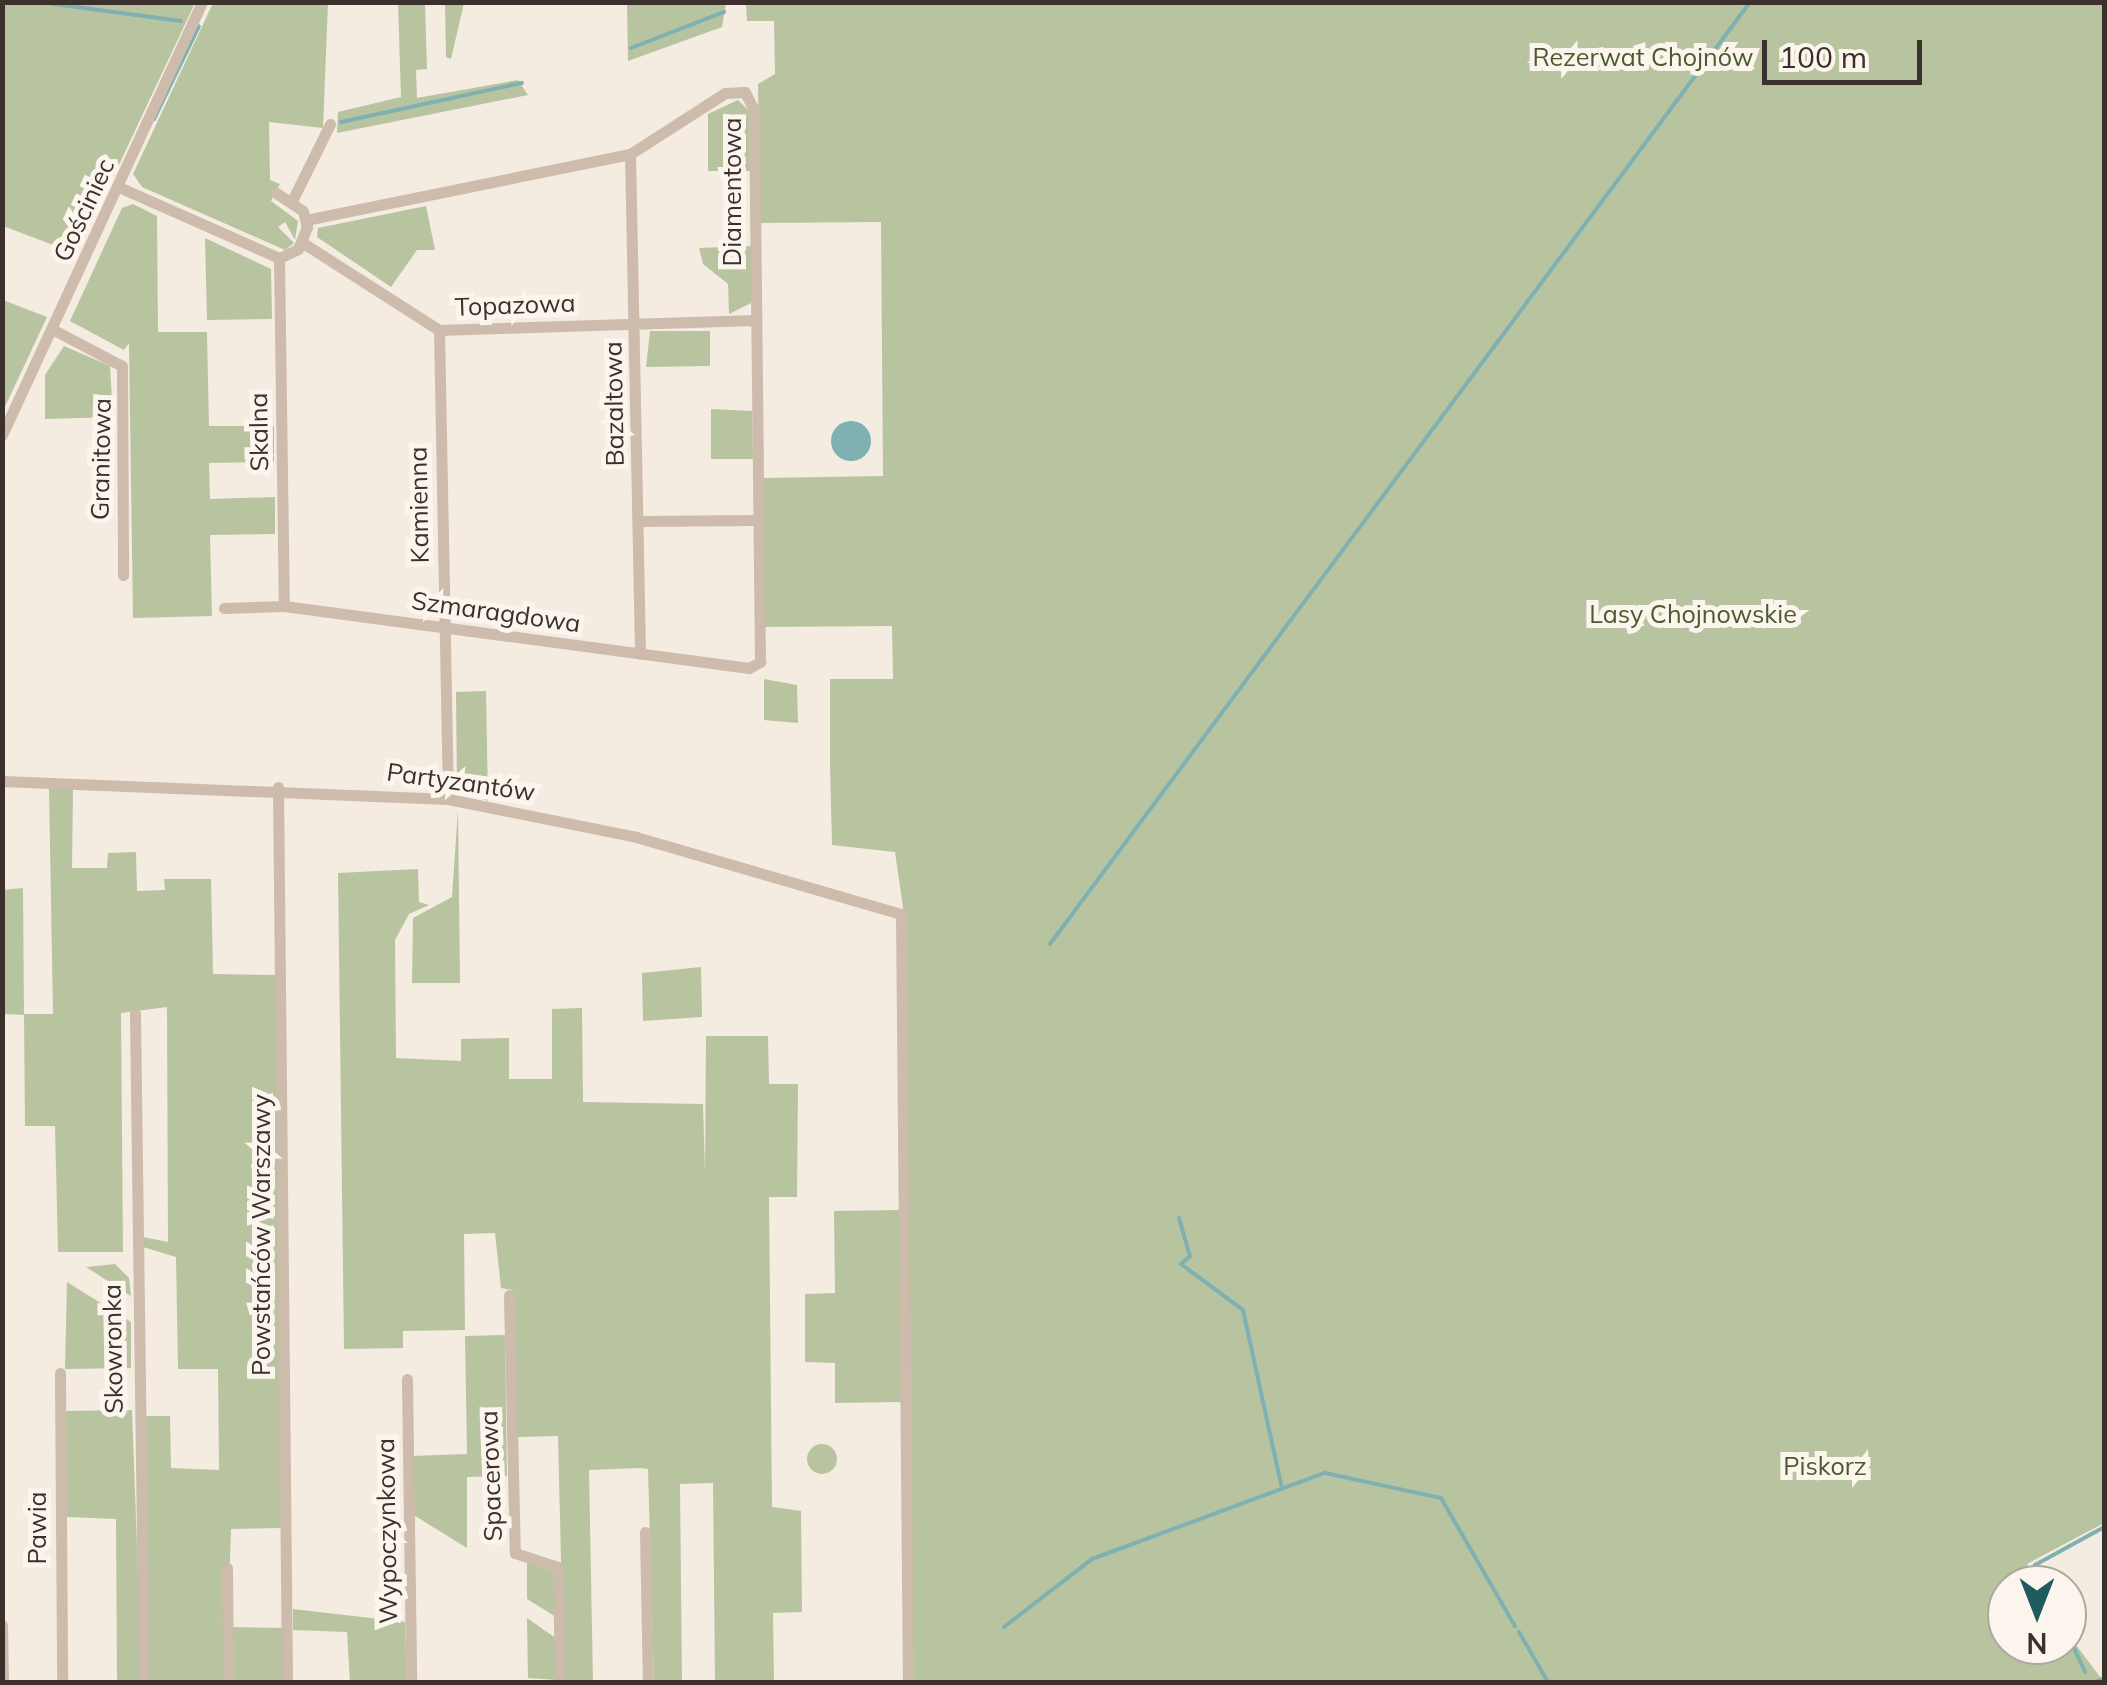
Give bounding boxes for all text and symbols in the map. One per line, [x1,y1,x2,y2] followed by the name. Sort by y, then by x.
[1767,20,1927,82] scale bar
[1779,38,1867,76] text: 100 m
[1533,42,1753,72] park label: Rezerwat Chojnów
[717,117,747,267] street label: Diamentowa
[47,154,121,266] street label: Gościniec
[454,288,576,322] street label: Topazowa
[598,341,630,467] street label: Bazaltowa
[243,392,275,472] street label: Skalna
[85,398,117,520] street label: Granitowa
[403,446,435,564] street label: Kamienna
[410,585,582,639] street label: Szmaragdowa
[1589,599,1797,629] park label: Lasy Chojnowskie
[385,757,537,807] street label: Partyzantów
[246,1094,276,1376] street label: Powstańców Warszawy
[97,1284,129,1414] street label: Skowronka
[474,1410,508,1542] street label: Spacerowa
[370,1438,404,1624] street label: Wypoczynkowa
[1783,1451,1867,1481] park label: Piskorz
[22,1491,52,1565] street label: Pawia
[1987,1565,2087,1665] north arrow
[2026,1626,2048,1661] text: N

